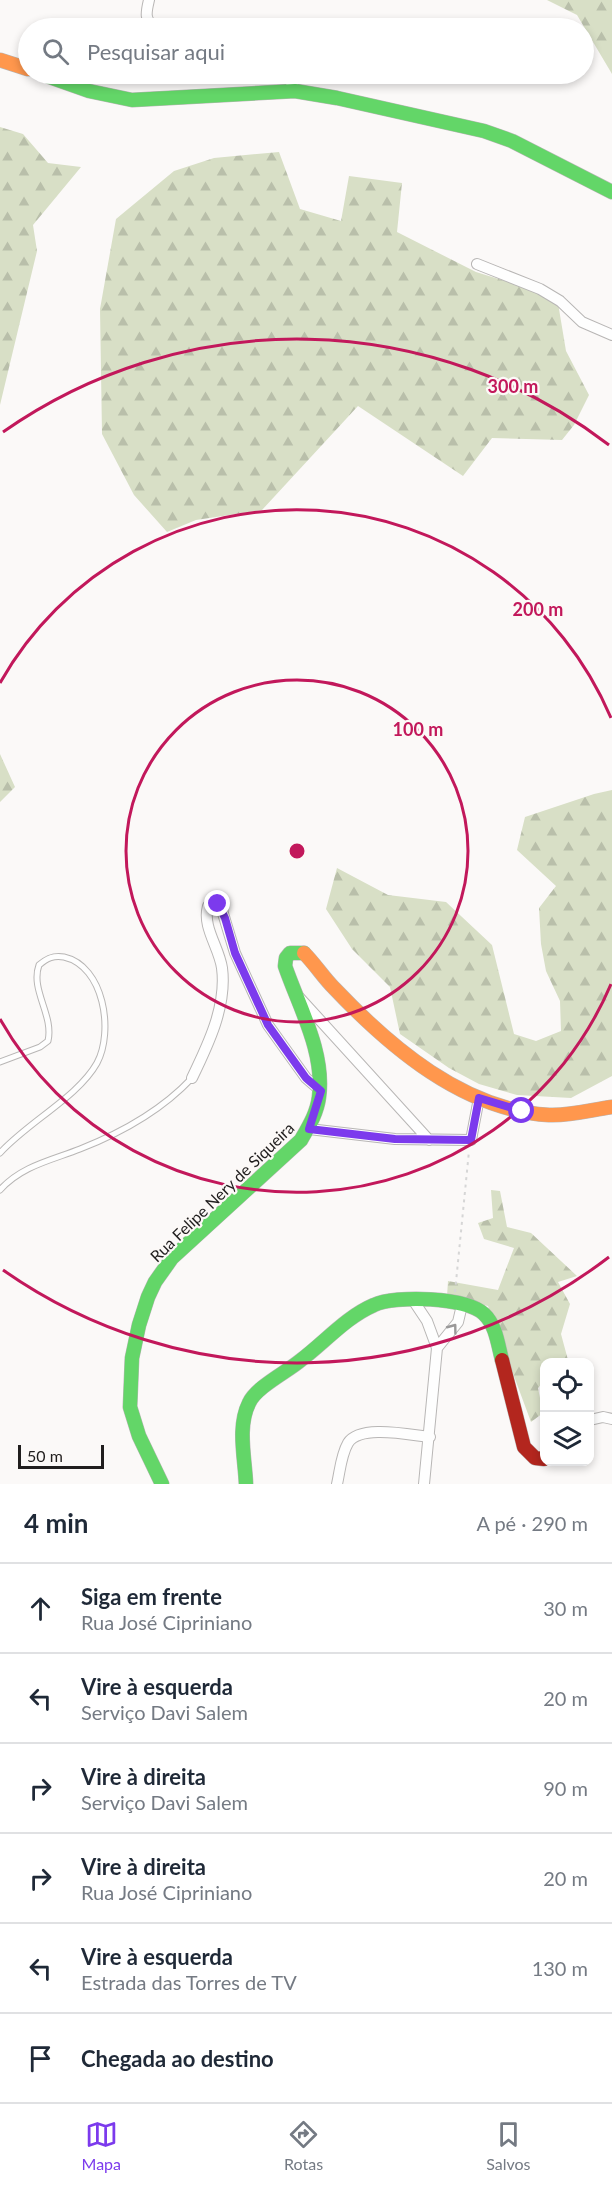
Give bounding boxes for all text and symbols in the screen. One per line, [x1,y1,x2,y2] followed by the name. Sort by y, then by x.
[18,18,594,84] search box
[39,35,72,68] icon: search
[87,38,225,65] text: Pesquisar aqui
[488,375,538,397] text: 300 m
[513,598,563,620] text: 200 m
[393,718,443,740] text: 100 m
[287,841,307,861] centre of rings
[204,890,230,916] route end
[508,1097,534,1123] route start
[146,1118,298,1265] street label: Rua Felipe Nery de Siqueira
[445,1323,456,1334] one-way arrow
[540,1358,594,1466] map controls
[540,1358,594,1412] button: locate
[540,1412,594,1466] button: layers
[18,1442,104,1470] scale bar
[27,1446,63,1465] text: 50 m
[24,1507,88,1539] text: 4 min
[476,1511,588,1535] text: A pé · 290 m
[81,1583,222,1610] text: Siga em frente
[24,1592,57,1625] icon: ahead
[543,1596,588,1620] text: 30 m
[81,1610,252,1634] text: Rua José Cipriniano
[81,1673,233,1700] text: Vire à esquerda
[24,1682,57,1715] icon: left
[543,1686,588,1710] text: 20 m
[81,1700,248,1724] text: Serviço Davi Salem
[81,1763,206,1790] text: Vire à direita
[24,1772,57,1805] icon: right
[543,1776,588,1800] text: 90 m
[81,1790,248,1814] text: Serviço Davi Salem
[81,1853,206,1880] text: Vire à direita
[24,1862,57,1895] icon: right
[543,1866,588,1890] text: 20 m
[81,1880,252,1904] text: Rua José Cipriniano
[81,1943,233,1970] text: Vire à esquerda
[24,1952,57,1985] icon: left
[532,1956,588,1980] text: 130 m
[81,1970,297,1994] text: Estrada das Torres de TV
[24,2042,57,2075] icon: arrive
[81,2045,274,2072] text: Chegada ao destino
[82,2118,121,2173] tab: Mapa
[284,2118,323,2173] tab: Rotas
[486,2118,530,2173] tab: Salvos

